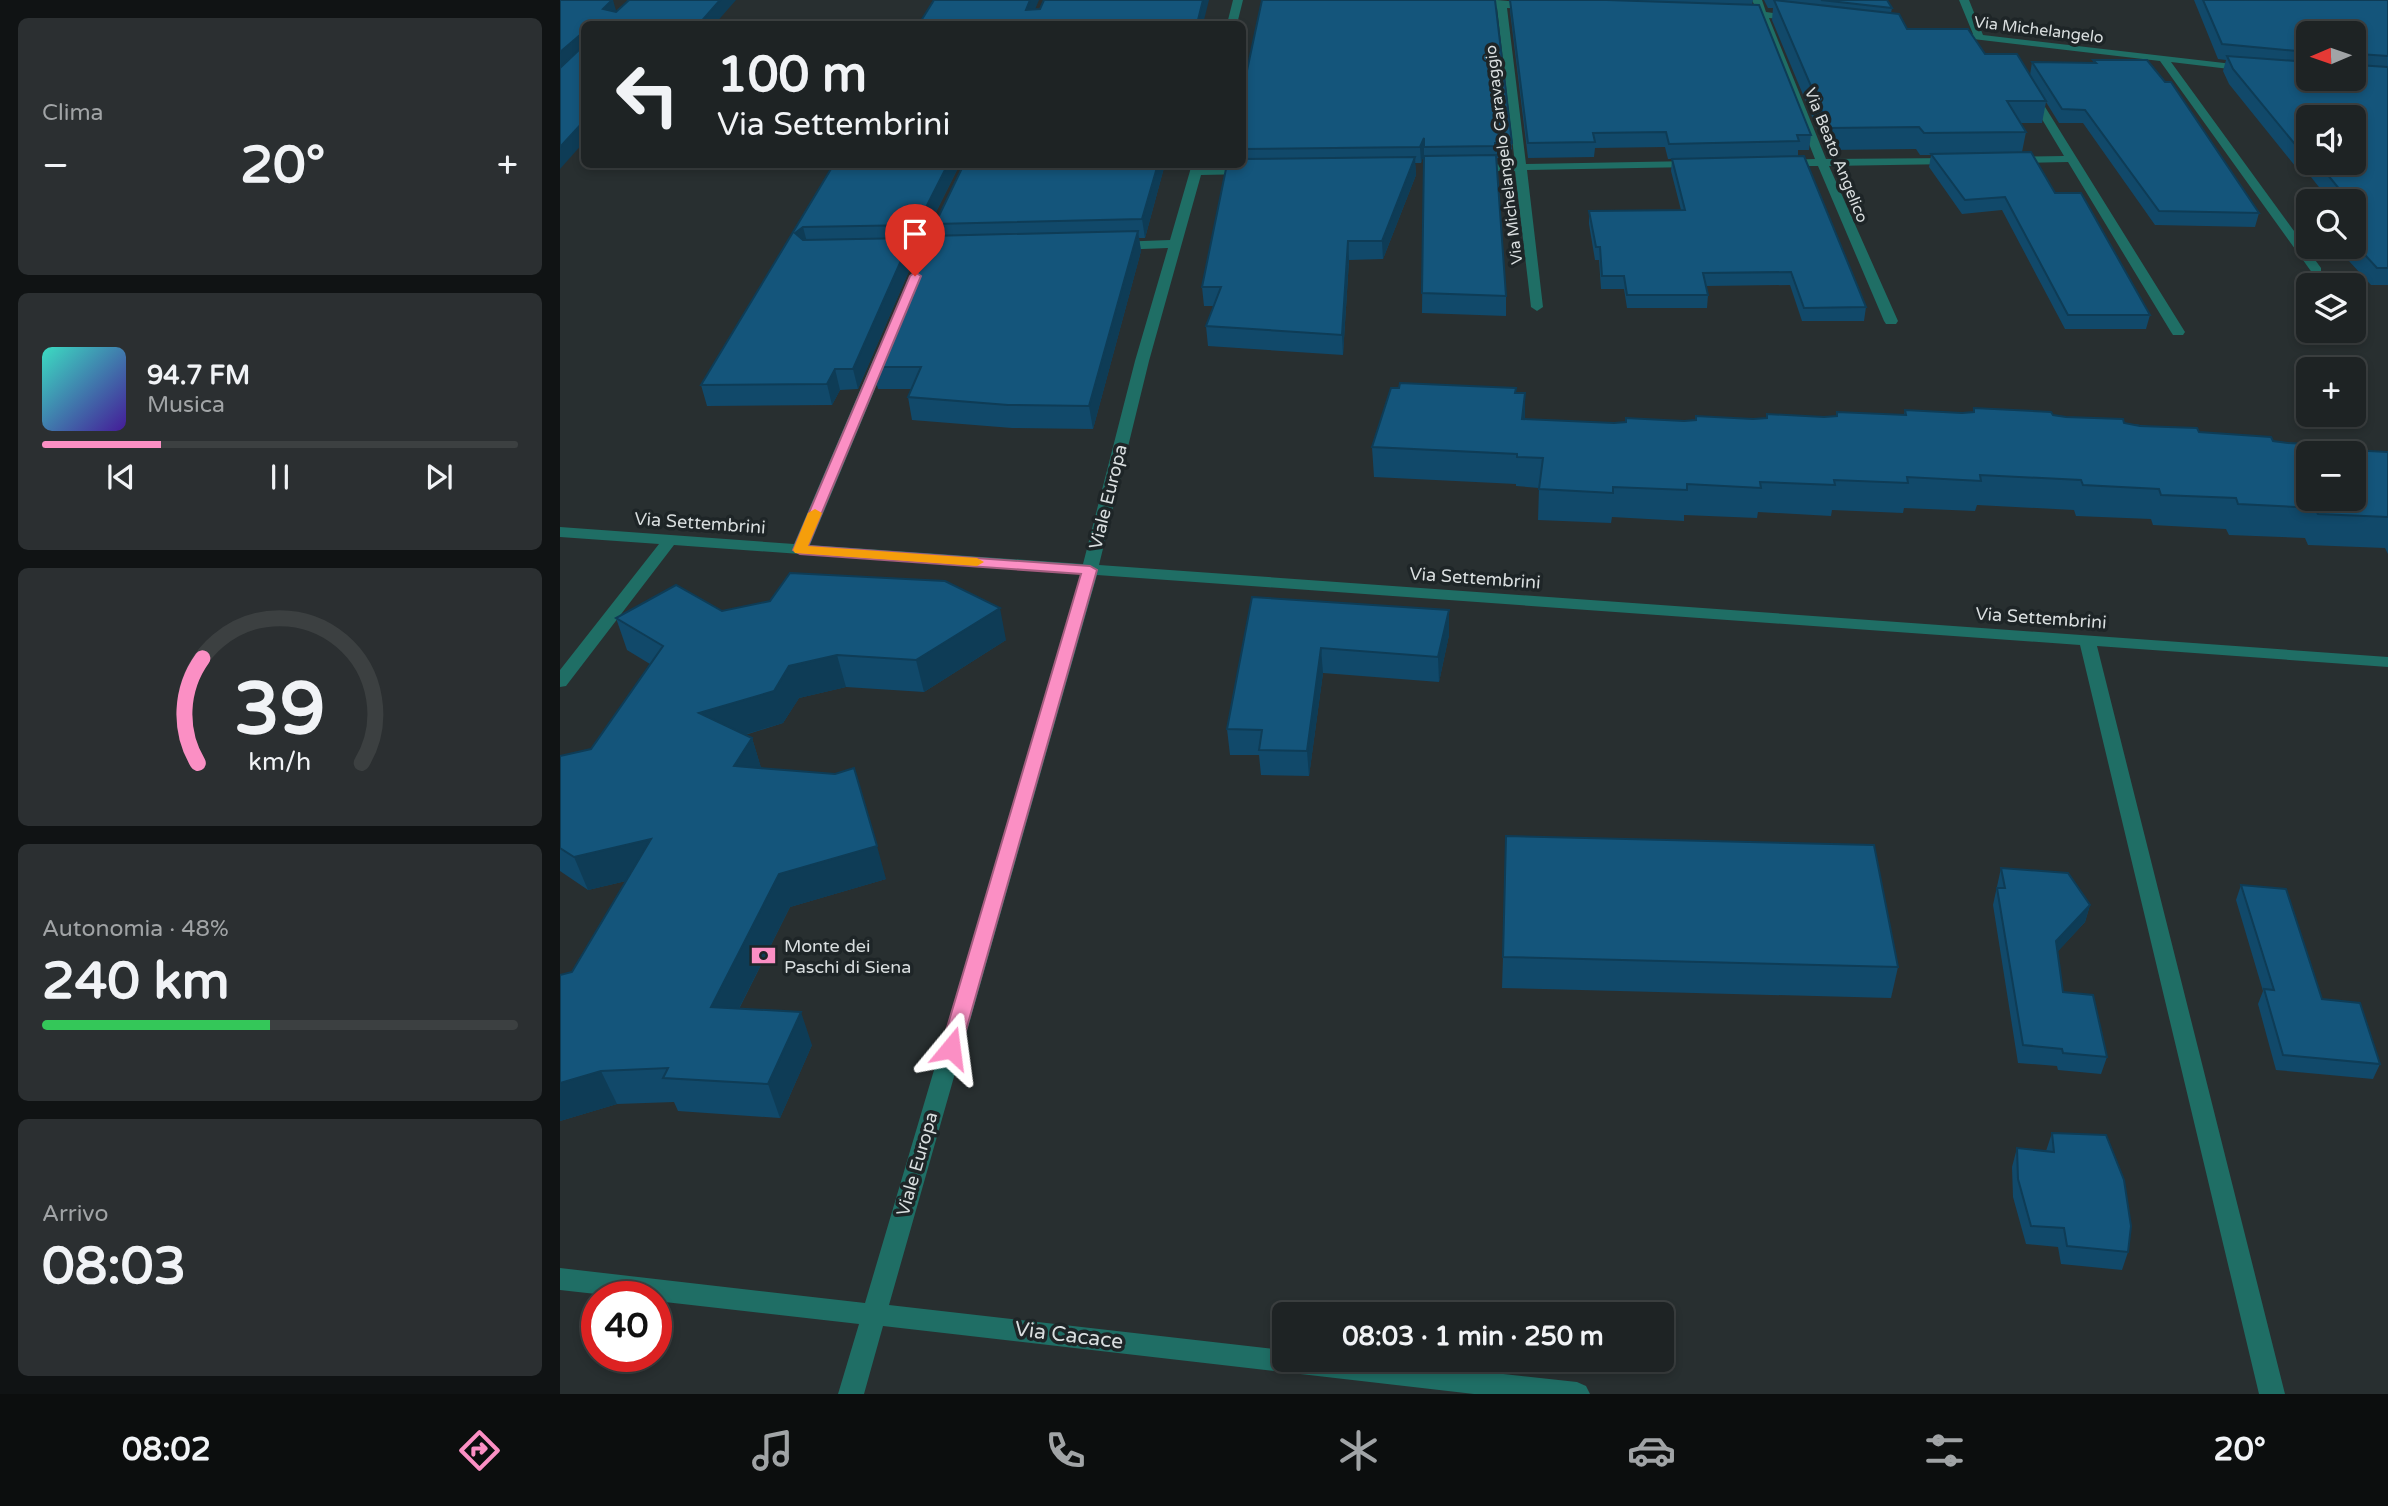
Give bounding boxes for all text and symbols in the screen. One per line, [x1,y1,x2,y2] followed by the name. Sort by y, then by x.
[1973,12,2105,48] street label: Via Michelangelo
[2296,21,2366,91] north arrow
[2296,21,2366,511] map controls
[1481,44,1527,266] street label: Via Michelangelo Caravaggio
[717,46,867,105] text: 100 m
[602,49,693,140] icon: left
[1800,85,1872,226] street label: Via Beato Angelico
[42,99,103,127] text: Clima
[2296,105,2366,175] button: sound
[717,106,951,144] text: Via Settembrini
[240,134,325,197] text: 20°
[42,143,69,189] text: −
[497,143,518,189] text: +
[2296,189,2366,259] button: search
[885,204,945,276] pin
[896,215,934,253] icon: arrive
[2296,273,2366,343] button: layers
[2296,357,2366,427] button: +
[147,360,250,391] text: 94.7 FM
[147,391,225,419] text: Musica
[2296,441,2366,511] button: −
[1084,442,1132,552] street label: Viale Europa
[102,458,140,496] icon: previous
[261,458,299,496] icon: pause
[420,458,458,496] icon: next
[634,507,766,539] street label: Via Settembrini
[1409,562,1541,594] street label: Via Settembrini
[1975,602,2107,634] street label: Via Settembrini
[234,666,326,754] text: 39
[249,747,311,777] text: km/h
[42,915,229,943] text: Autonomia · 48%
[784,935,911,978] place label: Monte dei Paschi di Siena
[750,942,778,970] bank icon: Monte dei Paschi di Siena
[42,950,230,1013] text: 240 km
[914,1011,988,1085] position arrow
[892,1109,942,1219] street label: Viale Europa
[42,1200,108,1228] text: Arrivo
[42,1235,186,1298] text: 08:03
[581,1281,672,1372] speed limit sign: 40
[1013,1316,1125,1355] street label: Via Cacace
[1342,1321,1604,1352] text: 08:03 · 1 min · 250 m
[455,1426,504,1475] icon: directions
[748,1426,797,1475] icon: music
[1041,1426,1090,1475] icon: phone
[1334,1426,1383,1475] icon: climate
[1627,1426,1676,1475] icon: car
[1920,1426,1969,1475] icon: filters
[122,1431,211,1469] text: 08:02
[2214,1431,2266,1469] text: 20°

